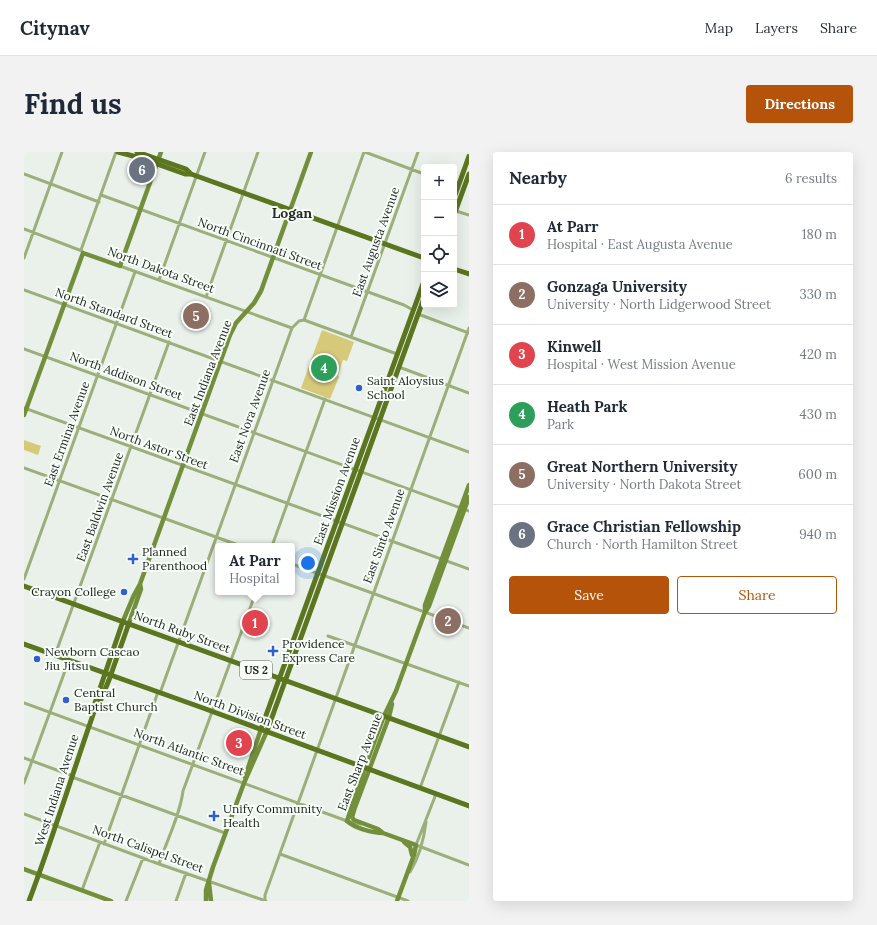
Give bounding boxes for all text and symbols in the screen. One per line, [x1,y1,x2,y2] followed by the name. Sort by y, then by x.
[20,16,90,40] text: Citynav
[705,19,733,37] text: Map
[755,19,798,37] text: Layers
[820,19,857,37] text: Share
[746,85,853,123] button: Directions
[24,86,122,122] text: Find us
[129,155,155,185] pin: 6
[421,164,457,308] map controls
[421,164,457,200] button: +
[509,167,567,189] text: Nearby
[785,170,837,187] text: 6 results
[349,184,403,299] street label: East Augusta Avenue
[421,200,457,236] button: −
[272,204,312,222] district label: Logan
[196,214,325,273] street label: North Cincinnati Street
[547,217,599,236] text: At Parr
[519,226,525,243] text: 1
[802,226,837,243] text: 180 m
[421,236,457,272] button: locate
[547,236,733,253] text: Hospital · East Augusta Avenue
[106,243,217,296] street label: North Dakota Street
[421,272,457,308] button: layers
[547,277,687,296] text: Gonzaga University
[53,284,175,341] street label: North Standard Street
[519,286,525,303] text: 2
[799,286,837,303] text: 330 m
[547,296,771,313] text: University · North Lidgerwood Street
[183,301,209,331] pin: 5
[180,317,235,428] street label: East Indiana Avenue
[547,337,601,356] text: Kinwell
[518,346,526,363] text: 3
[800,346,837,363] text: 420 m
[68,348,185,403] street label: North Addison Street
[311,353,337,383] pin: 4
[547,356,736,373] text: Hospital · West Mission Avenue
[226,367,274,465] street label: East Nora Avenue
[367,373,444,402] place label: Saint Aloysius School
[40,379,93,489] street label: East Ermina Avenue
[354,383,364,393] marker: Saint Aloysius School
[547,397,627,416] text: Heath Park
[518,406,526,423] text: 4
[800,406,837,423] text: 430 m
[547,416,574,433] text: Park
[108,423,211,472] street label: North Astor Street
[310,434,363,547] street label: East Mission Avenue
[73,450,126,564] street label: East Baldwin Avenue
[547,457,738,476] text: Great Northern University
[518,466,526,483] text: 5
[798,466,837,483] text: 600 m
[547,476,742,493] text: University · North Dakota Street
[359,486,408,585] street label: East Sinto Avenue
[547,517,741,536] text: Grace Christian Fellowship
[518,526,526,543] text: 6
[799,526,837,543] text: 940 m
[547,536,738,553] text: Church · North Hamilton Street
[215,543,295,595] popup
[142,544,207,573] place label: Planned Parenthood
[229,551,281,570] text: At Parr
[127,553,139,565] marker: Planned Parenthood
[298,553,318,573] your location
[229,570,280,587] text: Hospital
[509,576,669,614] button: Save
[677,576,837,614] button: Share
[31,584,116,599] place label: Crayon College
[119,587,129,597] marker: Crayon College
[435,606,461,636] pin: 2
[132,607,233,656] street label: North Ruby Street
[242,608,268,638] pin: 1
[282,636,356,665] place label: Providence Express Care
[44,644,139,673] place label: Newborn Cascao Jiu Jitsu
[267,645,279,657] marker: Providence Express Care
[32,654,42,664] marker: Newborn Cascao Jiu Jitsu
[240,661,272,679] road number: US 2
[74,685,158,714] place label: Central Baptist Church
[192,687,309,742] street label: North Division Street
[61,695,71,705] marker: Central Baptist Church
[334,710,385,813] street label: East Sharp Avenue
[132,725,247,779] street label: North Atlantic Street
[226,728,252,758] pin: 3
[31,732,82,848] street label: West Indiana Avenue
[223,801,323,830] place label: Unify Community Health
[208,810,220,822] marker: Unify Community Health
[91,821,206,876] street label: North Calispel Street

